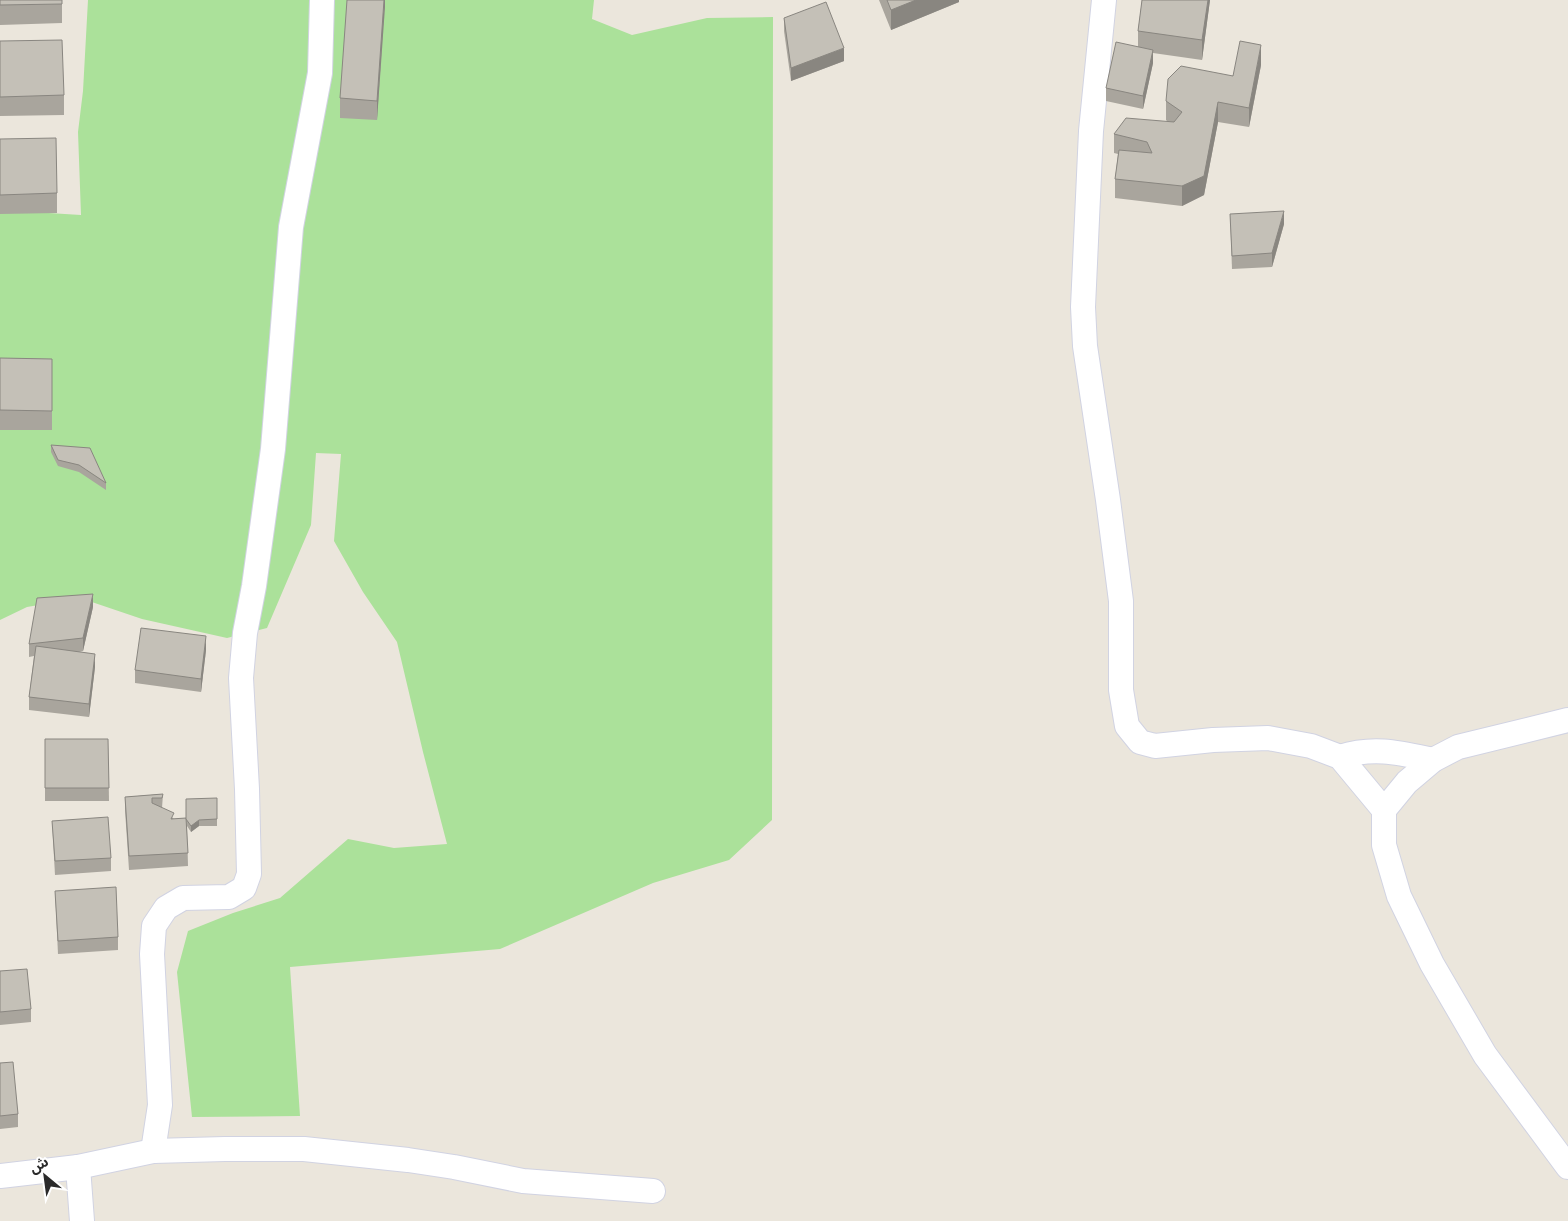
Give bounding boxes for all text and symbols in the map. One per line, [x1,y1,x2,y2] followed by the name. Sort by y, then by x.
[20,1151,70,1201] north arrow
[26,1153,51,1177] text: ش

